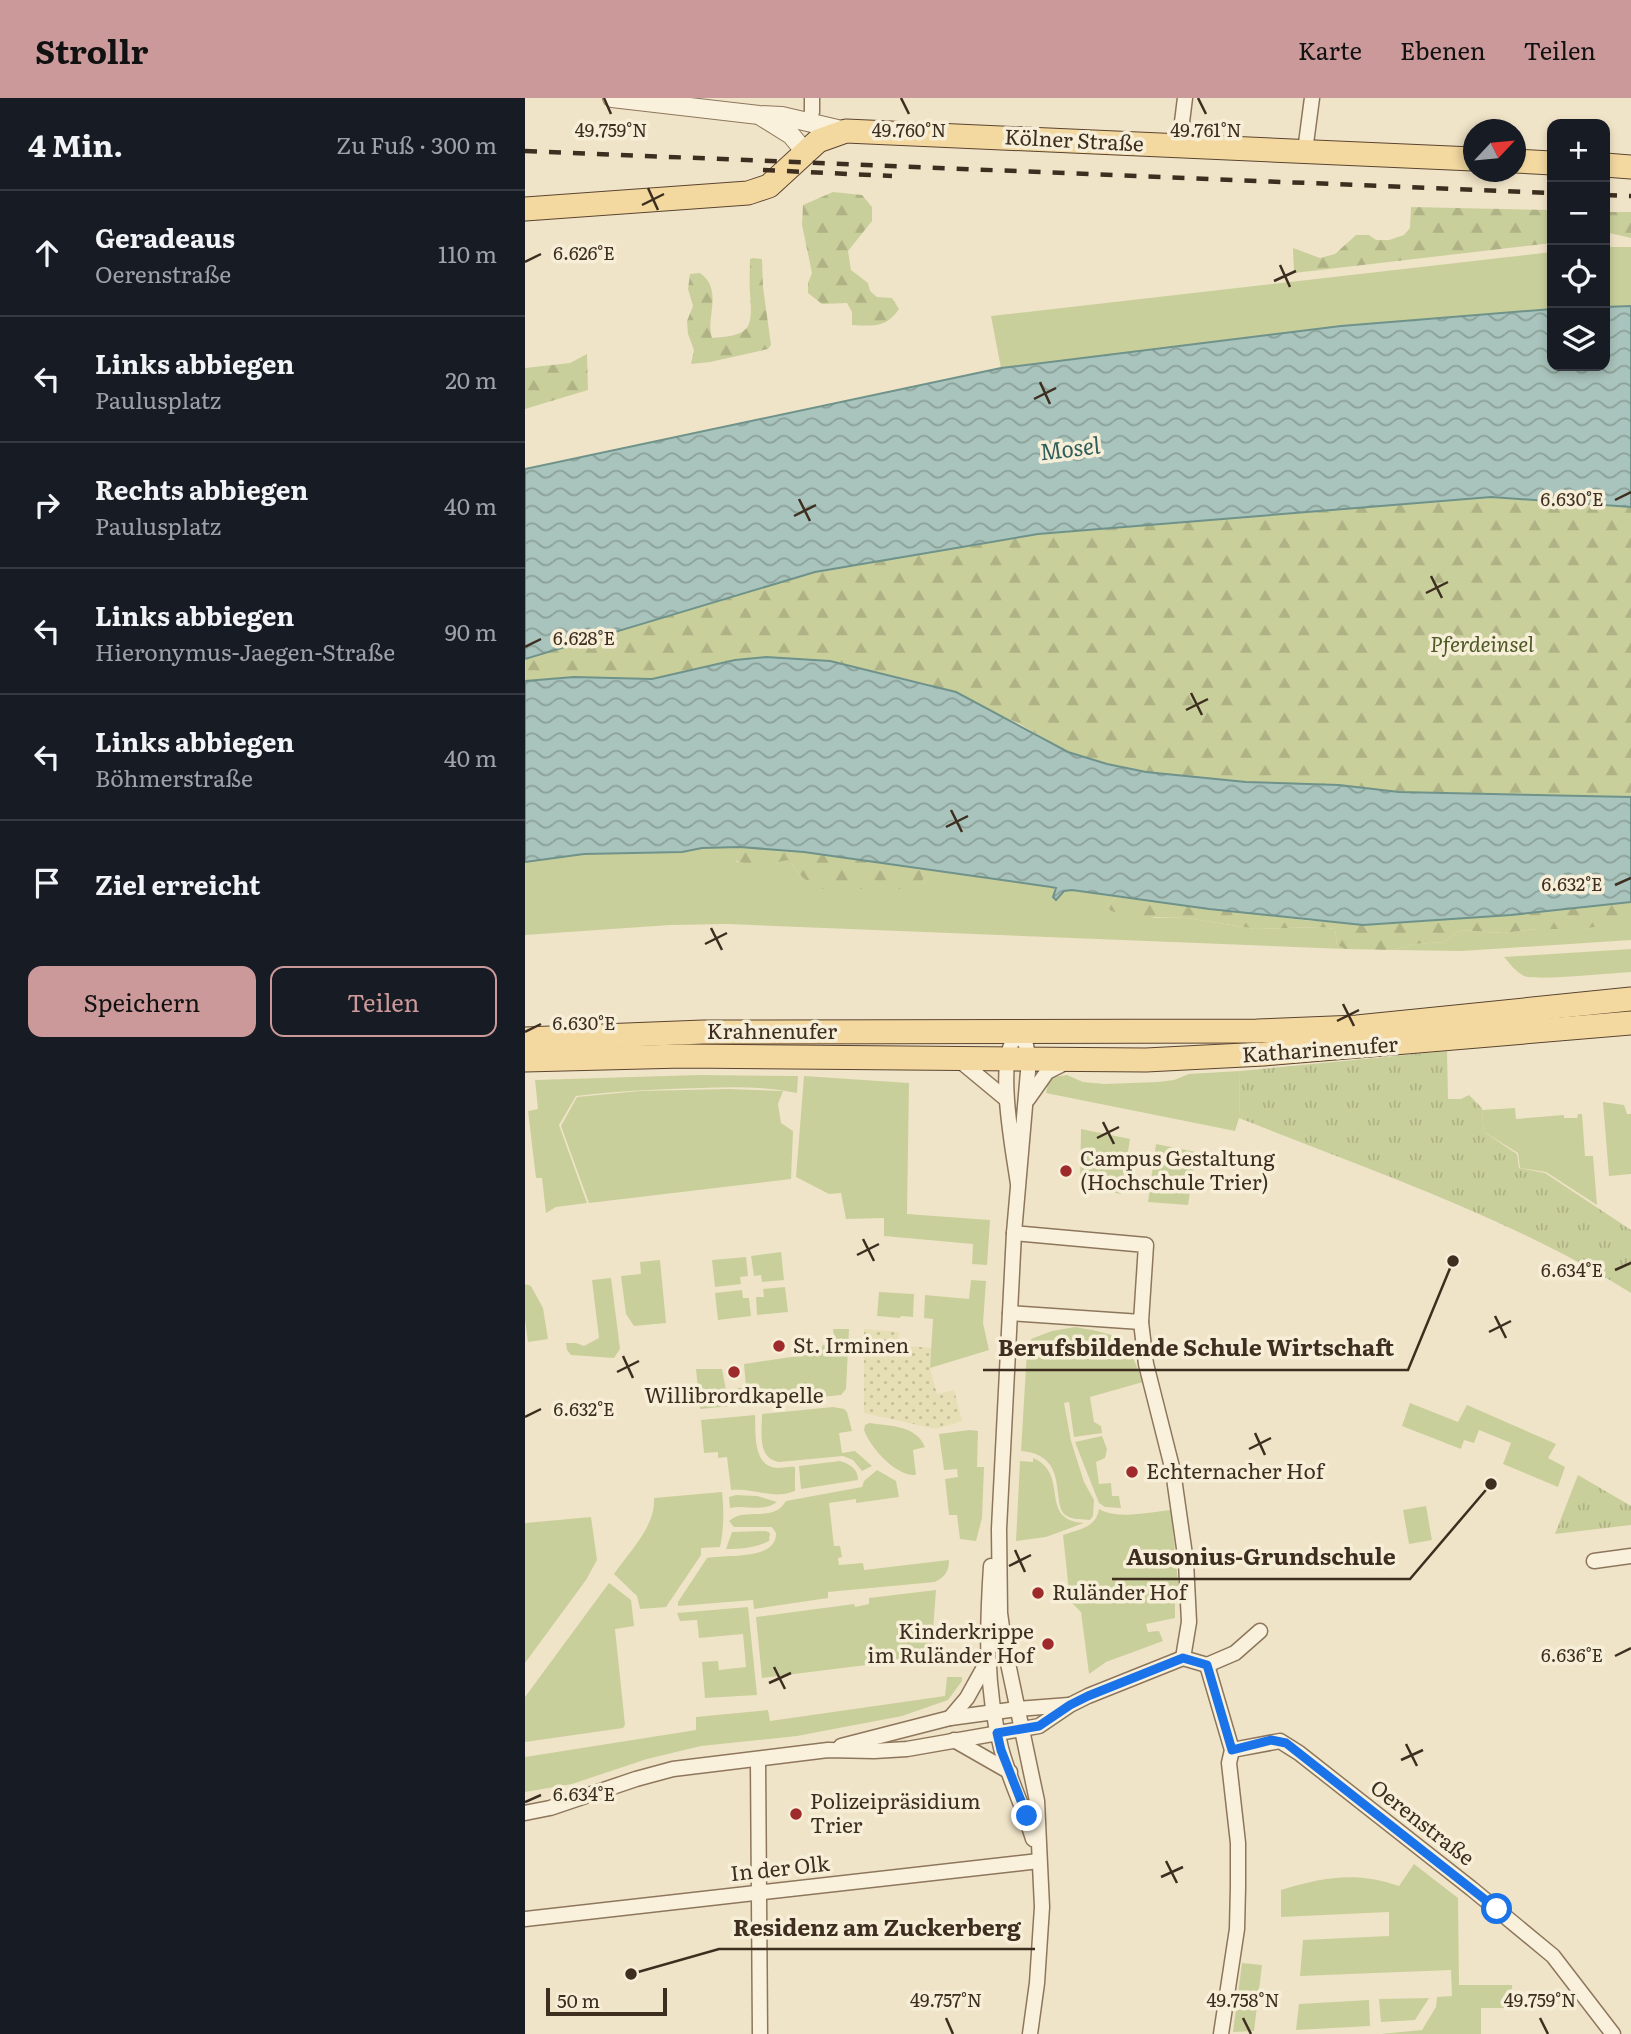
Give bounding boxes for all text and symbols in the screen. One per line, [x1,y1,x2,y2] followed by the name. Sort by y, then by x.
[35,25,149,74] text: Strollr
[1298,32,1362,67] text: Karte
[1400,32,1486,67] text: Ebenen
[1524,32,1596,67] text: Teilen
[575,116,647,143] text: 49.759°N
[872,116,946,143] text: 49.760°N
[1170,116,1242,143] text: 49.761°N
[1004,119,1145,158] street label: Kölner Straße
[1463,119,1526,182] north arrow
[1547,119,1610,371] map controls
[1547,119,1610,182] button: +
[28,122,123,166] text: 4 Min.
[336,127,497,161] text: Zu Fuß · 300 m
[1547,182,1610,245] button: −
[95,217,235,256] text: Geradeaus
[28,234,66,272] icon: ahead
[438,236,497,270] text: 110 m
[553,239,615,266] text: 6.626°E
[1547,245,1610,308] button: locate
[95,256,231,290] text: Oerenstraße
[1547,308,1610,371] button: layers
[95,343,294,382] text: Links abbiegen
[28,360,66,398] icon: left
[445,362,497,396] text: 20 m
[95,382,221,416] text: Paulusplatz
[1038,426,1102,468] water label: Mosel
[95,469,308,508] text: Rechts abbiegen
[1541,485,1603,512] text: 6.630°E
[28,486,66,524] icon: right
[444,488,497,522] text: 40 m
[95,508,221,542] text: Paulusplatz
[95,595,294,634] text: Links abbiegen
[28,612,66,650] icon: left
[445,614,497,648] text: 90 m
[553,624,615,651] text: 6.628°E
[1430,627,1534,658] park label: Pferdeinsel
[95,634,395,668] text: Hieronymus-Jaegen-Straße
[95,721,294,760] text: Links abbiegen
[28,738,66,776] icon: left
[444,740,497,774] text: 40 m
[95,760,253,794] text: Böhmerstraße
[28,864,66,902] icon: arrive
[95,864,260,903] text: Ziel erreicht
[1541,870,1603,897] text: 6.632°E
[28,966,256,1037] button: Speichern
[270,966,497,1037] button: Teilen
[553,1009,615,1036] text: 6.630°E
[707,1014,837,1045] street label: Krahnenufer
[1241,1027,1399,1068] street label: Katharinenufer
[1080,1141,1275,1196] place label: Campus Gestaltung (Hochschule Trier)
[1058,1163,1074,1179] marker: Campus Gestaltung (Hochschule Trier)
[1541,1256,1603,1283] text: 6.634°E
[983,1326,1408,1370] callout: Berufsbildende Schule Wirtschaft
[793,1328,909,1359] place label: St. Irminen
[998,1329,1394,1363] text: Berufsbildende Schule Wirtschaft
[771,1338,787,1354] marker: St. Irminen
[726,1364,742,1380] marker: Willibrordkapelle
[644,1378,824,1409] place label: Willibrordkapelle
[553,1395,615,1422] text: 6.632°E
[1146,1454,1326,1485] place label: Echternacher Hof
[1124,1464,1140,1480] marker: Echternacher Hof
[1112,1535,1410,1579] callout: Ausonius-Grundschule
[1126,1538,1396,1572] text: Ausonius-Grundschule
[1052,1575,1189,1606] place label: Ruländer Hof
[1030,1585,1046,1601] marker: Ruländer Hof
[868,1614,1036,1669] place label: Kinderkrippe im Ruländer Hof
[1040,1636,1056,1652] marker: Kinderkrippe im Ruländer Hof
[1541,1641,1603,1668] text: 6.636°E
[1365,1771,1482,1872] street label: Oerenstraße
[553,1780,615,1807] text: 6.634°E
[810,1784,981,1839] place label: Polizeipräsidium Trier
[1011,1800,1042,1831] route end
[788,1806,804,1822] marker: Polizeipräsidium Trier
[729,1846,831,1887] street label: In der Olk
[1481,1893,1512,1924] route start
[719,1905,1035,1949] callout: Residenz am Zuckerberg
[733,1909,1022,1943] text: Residenz am Zuckerberg
[546,1985,667,2017] scale bar
[557,1986,600,2014] text: 50 m
[910,1986,982,2013] text: 49.757°N
[1207,1986,1279,2013] text: 49.758°N
[1504,1986,1576,2013] text: 49.759°N

